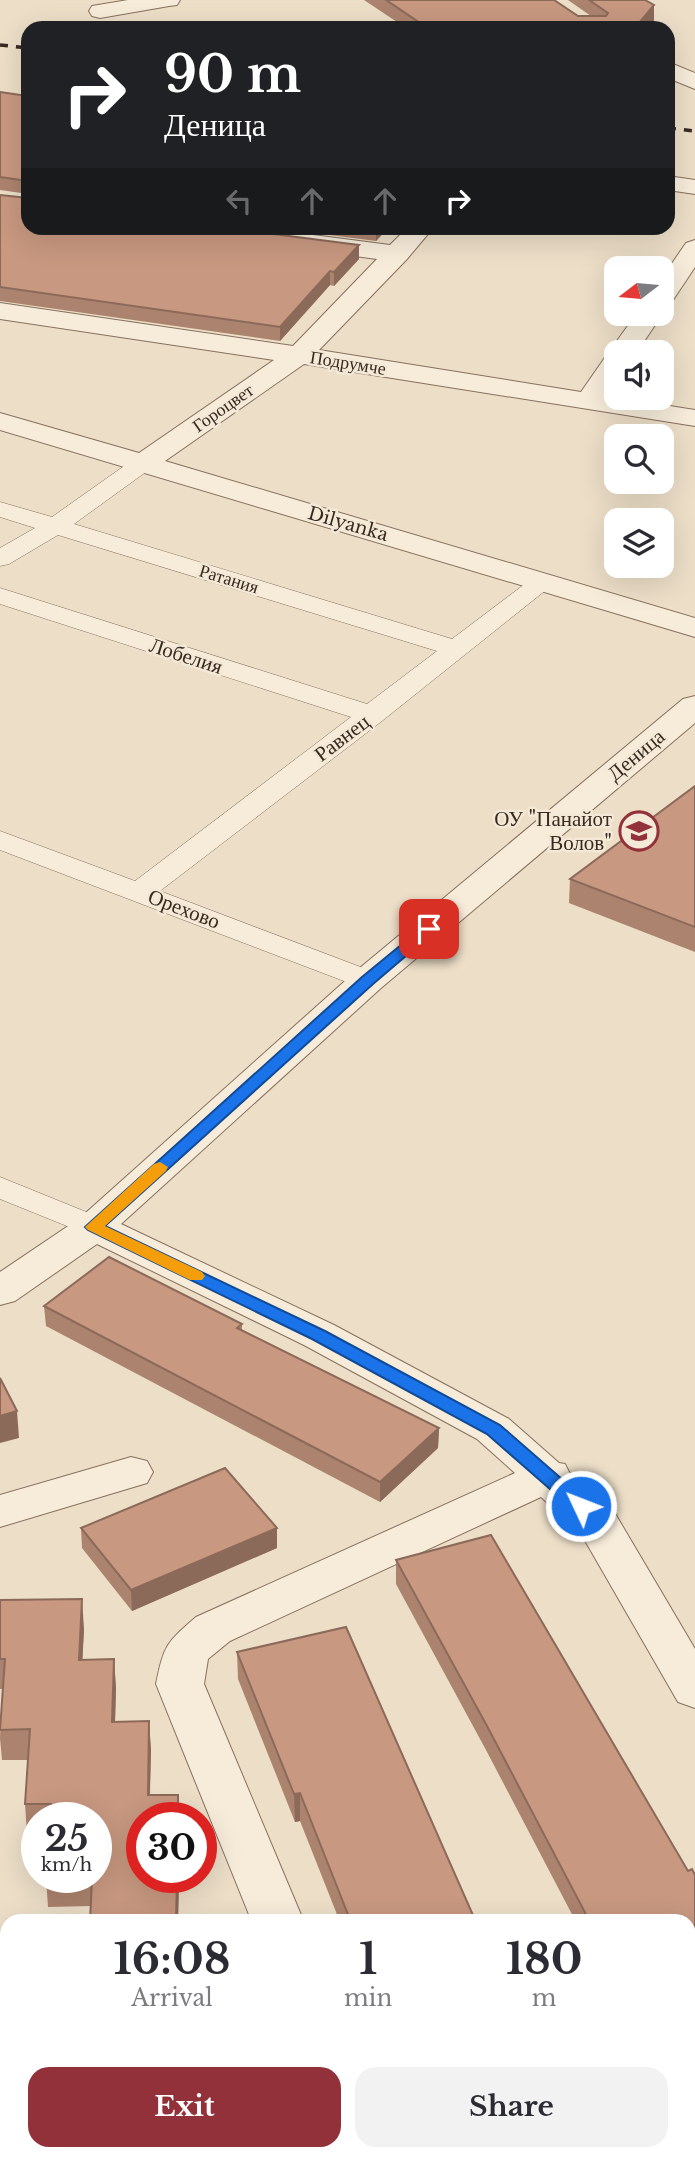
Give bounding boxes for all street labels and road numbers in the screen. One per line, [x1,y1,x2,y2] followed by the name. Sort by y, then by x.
[308,346,388,380] street label: Подрумче
[188,379,258,437] street label: Гороцвет
[305,502,391,546] street label: Dilyanka
[197,560,261,598] street label: Ратания
[146,632,226,680] street label: Лобелия
[309,709,375,767] street label: Равнец
[602,723,671,786] street label: Деница
[144,883,224,935] street label: Орехово

